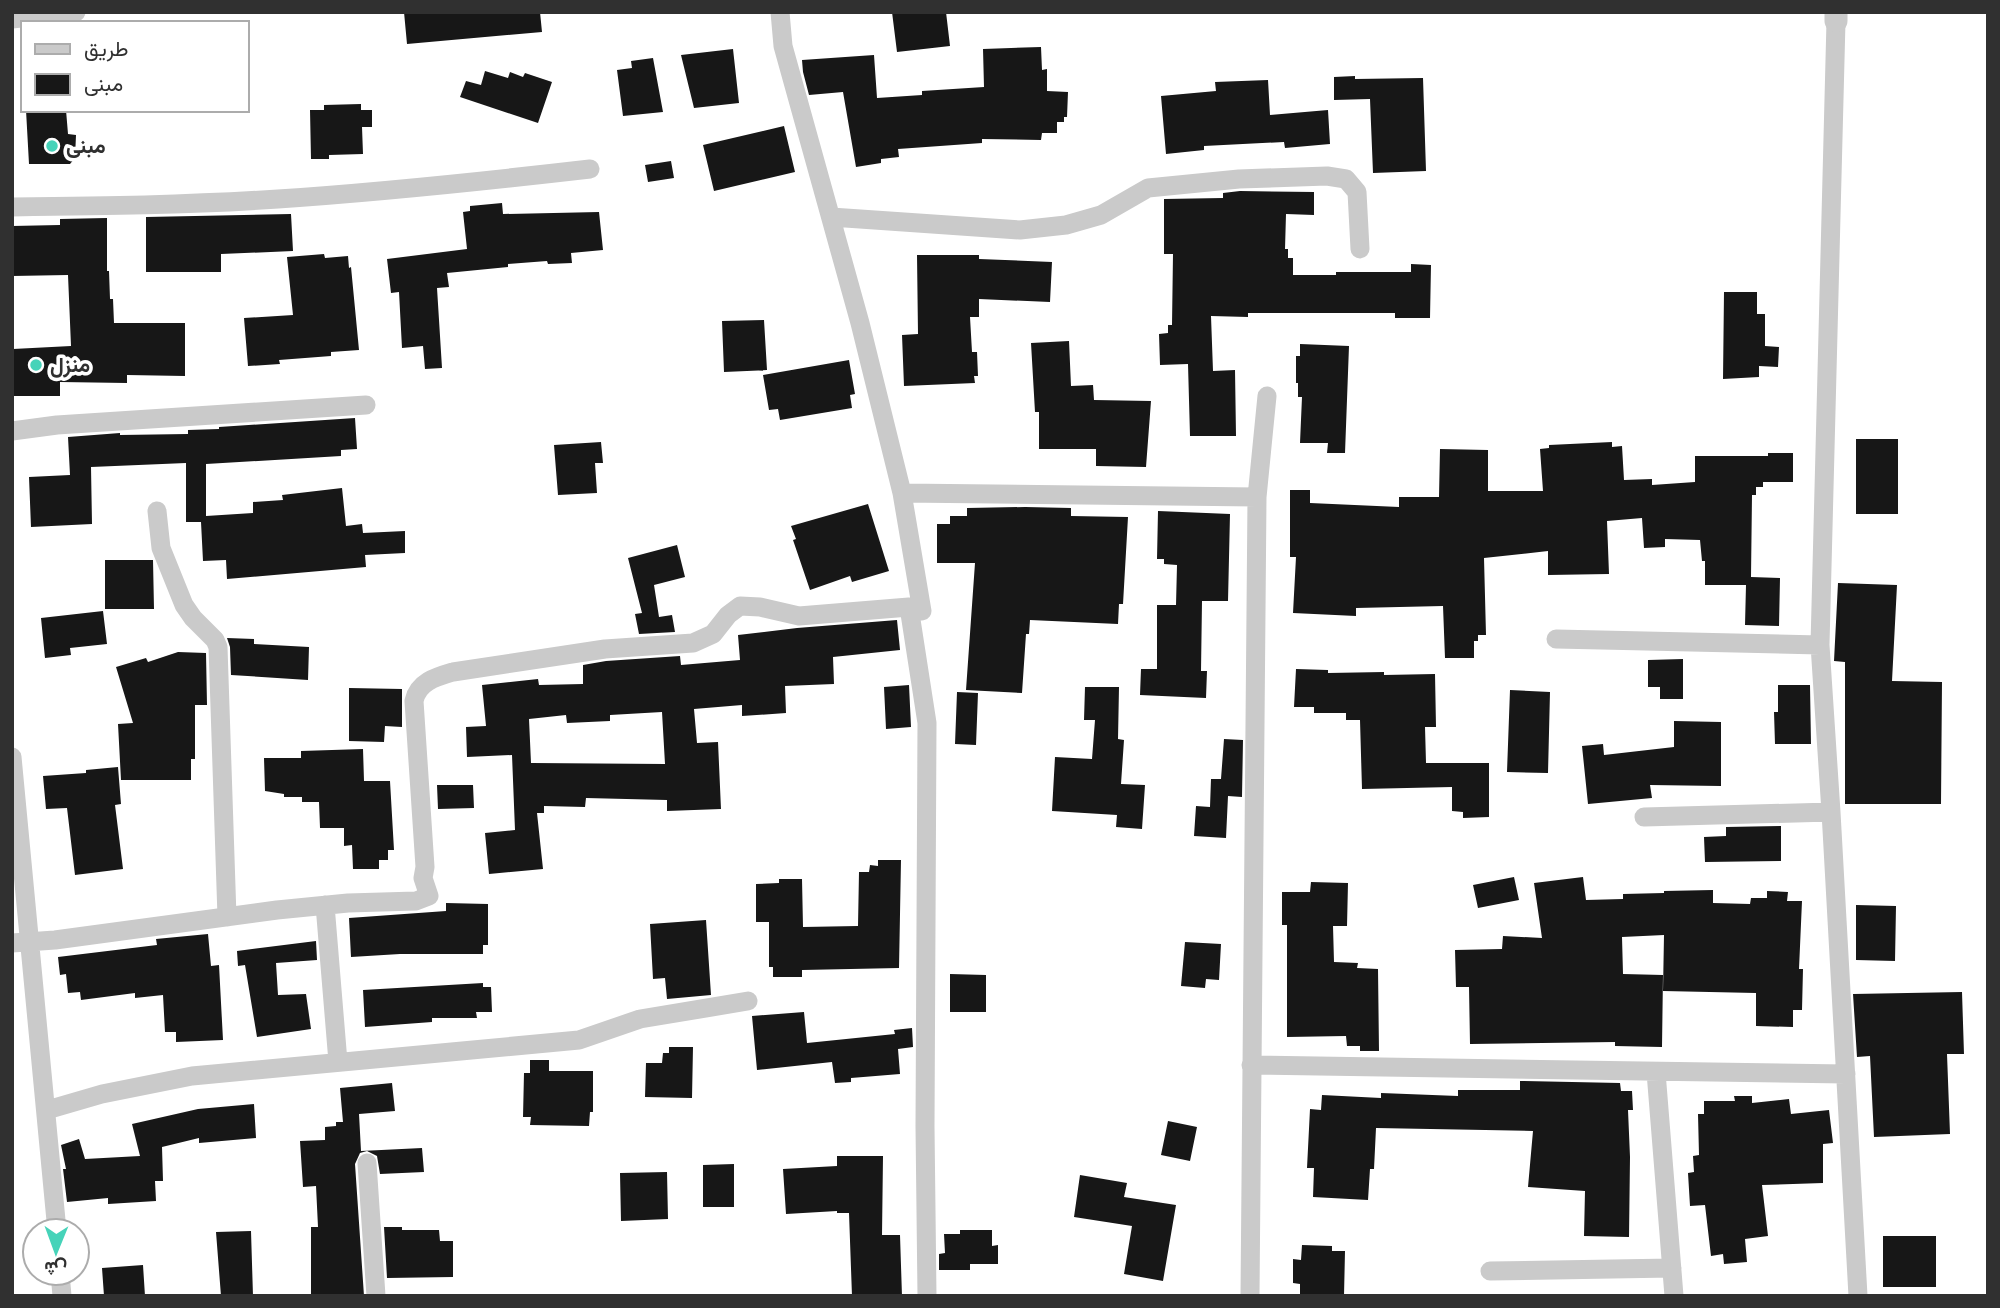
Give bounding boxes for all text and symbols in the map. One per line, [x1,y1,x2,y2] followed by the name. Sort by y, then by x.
[21,21,248,112] legend
[84,34,129,62] text: طريق
[84,69,123,97] text: مبنى
[66,131,106,159] place label: مبنى
[44,138,60,154] marker: مبنى
[50,350,90,378] place label: منزل
[28,357,44,373] marker: منزل
[21,1217,91,1287] north arrow
[44,1256,67,1282] text: ش

